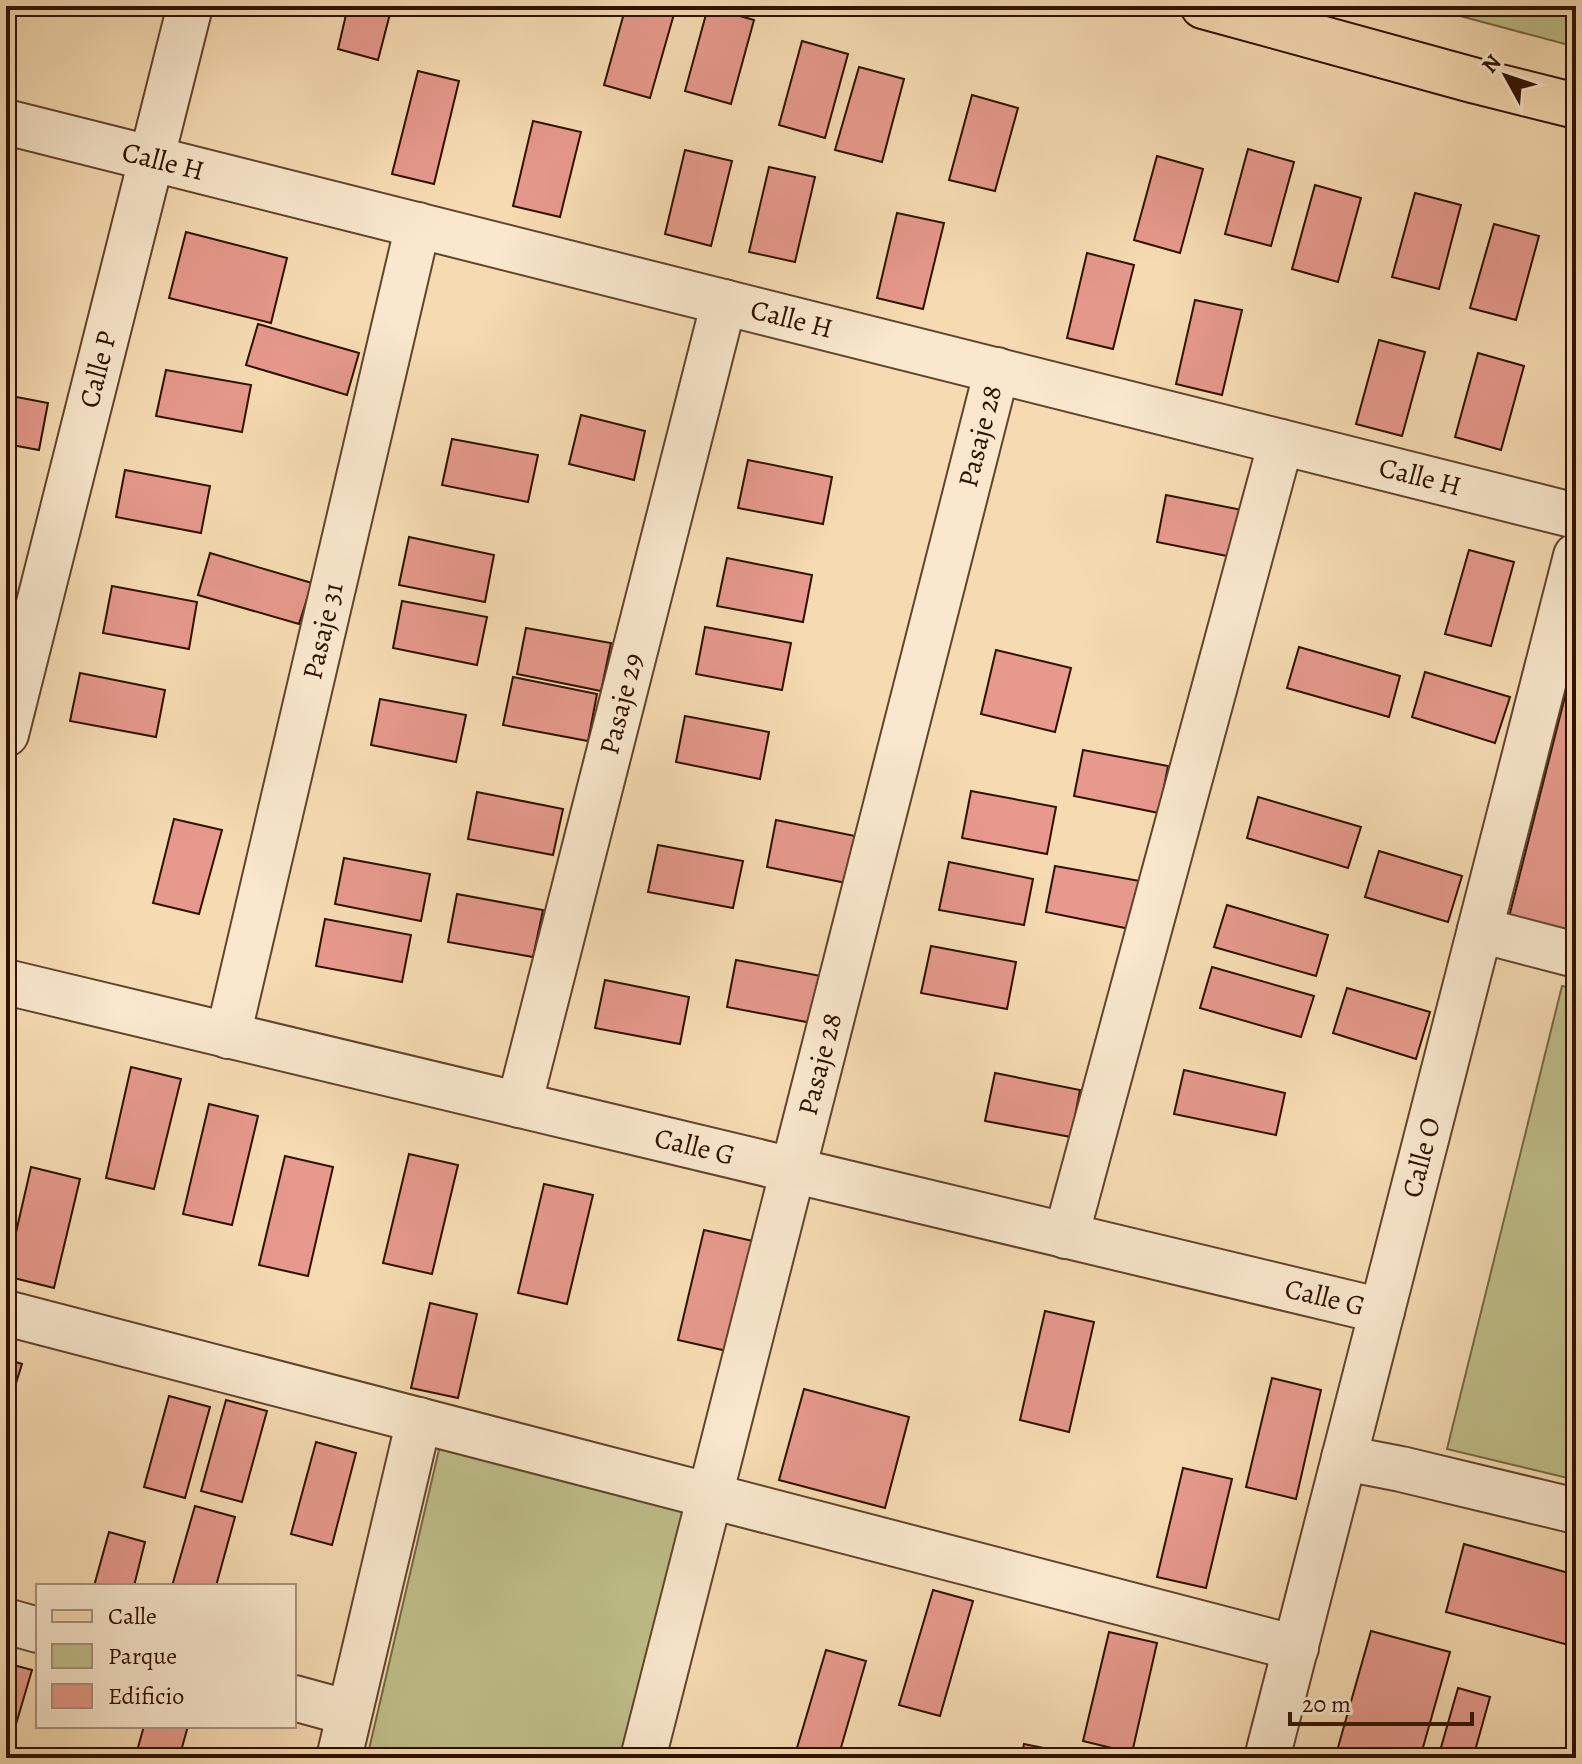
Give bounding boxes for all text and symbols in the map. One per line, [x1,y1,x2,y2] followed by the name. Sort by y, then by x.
[1466,36,1546,116] north arrow
[1475,48,1508,80] text: N
[118,133,208,190] street label: Calle H
[747,291,837,348] street label: Calle H
[70,327,126,412] street label: Calle P
[949,381,1011,492] street label: Pasaje 28
[1375,448,1465,505] street label: Calle H
[293,579,353,683] street label: Pasaje 31
[590,649,653,759] street label: Pasaje 29
[789,1009,851,1119] street label: Pasaje 28
[1393,1113,1450,1202] street label: Calle O
[651,1119,738,1175] street label: Calle G
[1281,1269,1369,1325] street label: Calle G
[36,1584,296,1728] legend
[108,1600,157,1632] text: Calle
[108,1640,177,1672] text: Parque
[1290,1676,1472,1726] scale bar
[108,1680,184,1712] text: Edificio
[1302,1688,1351,1720] text: 20 m

